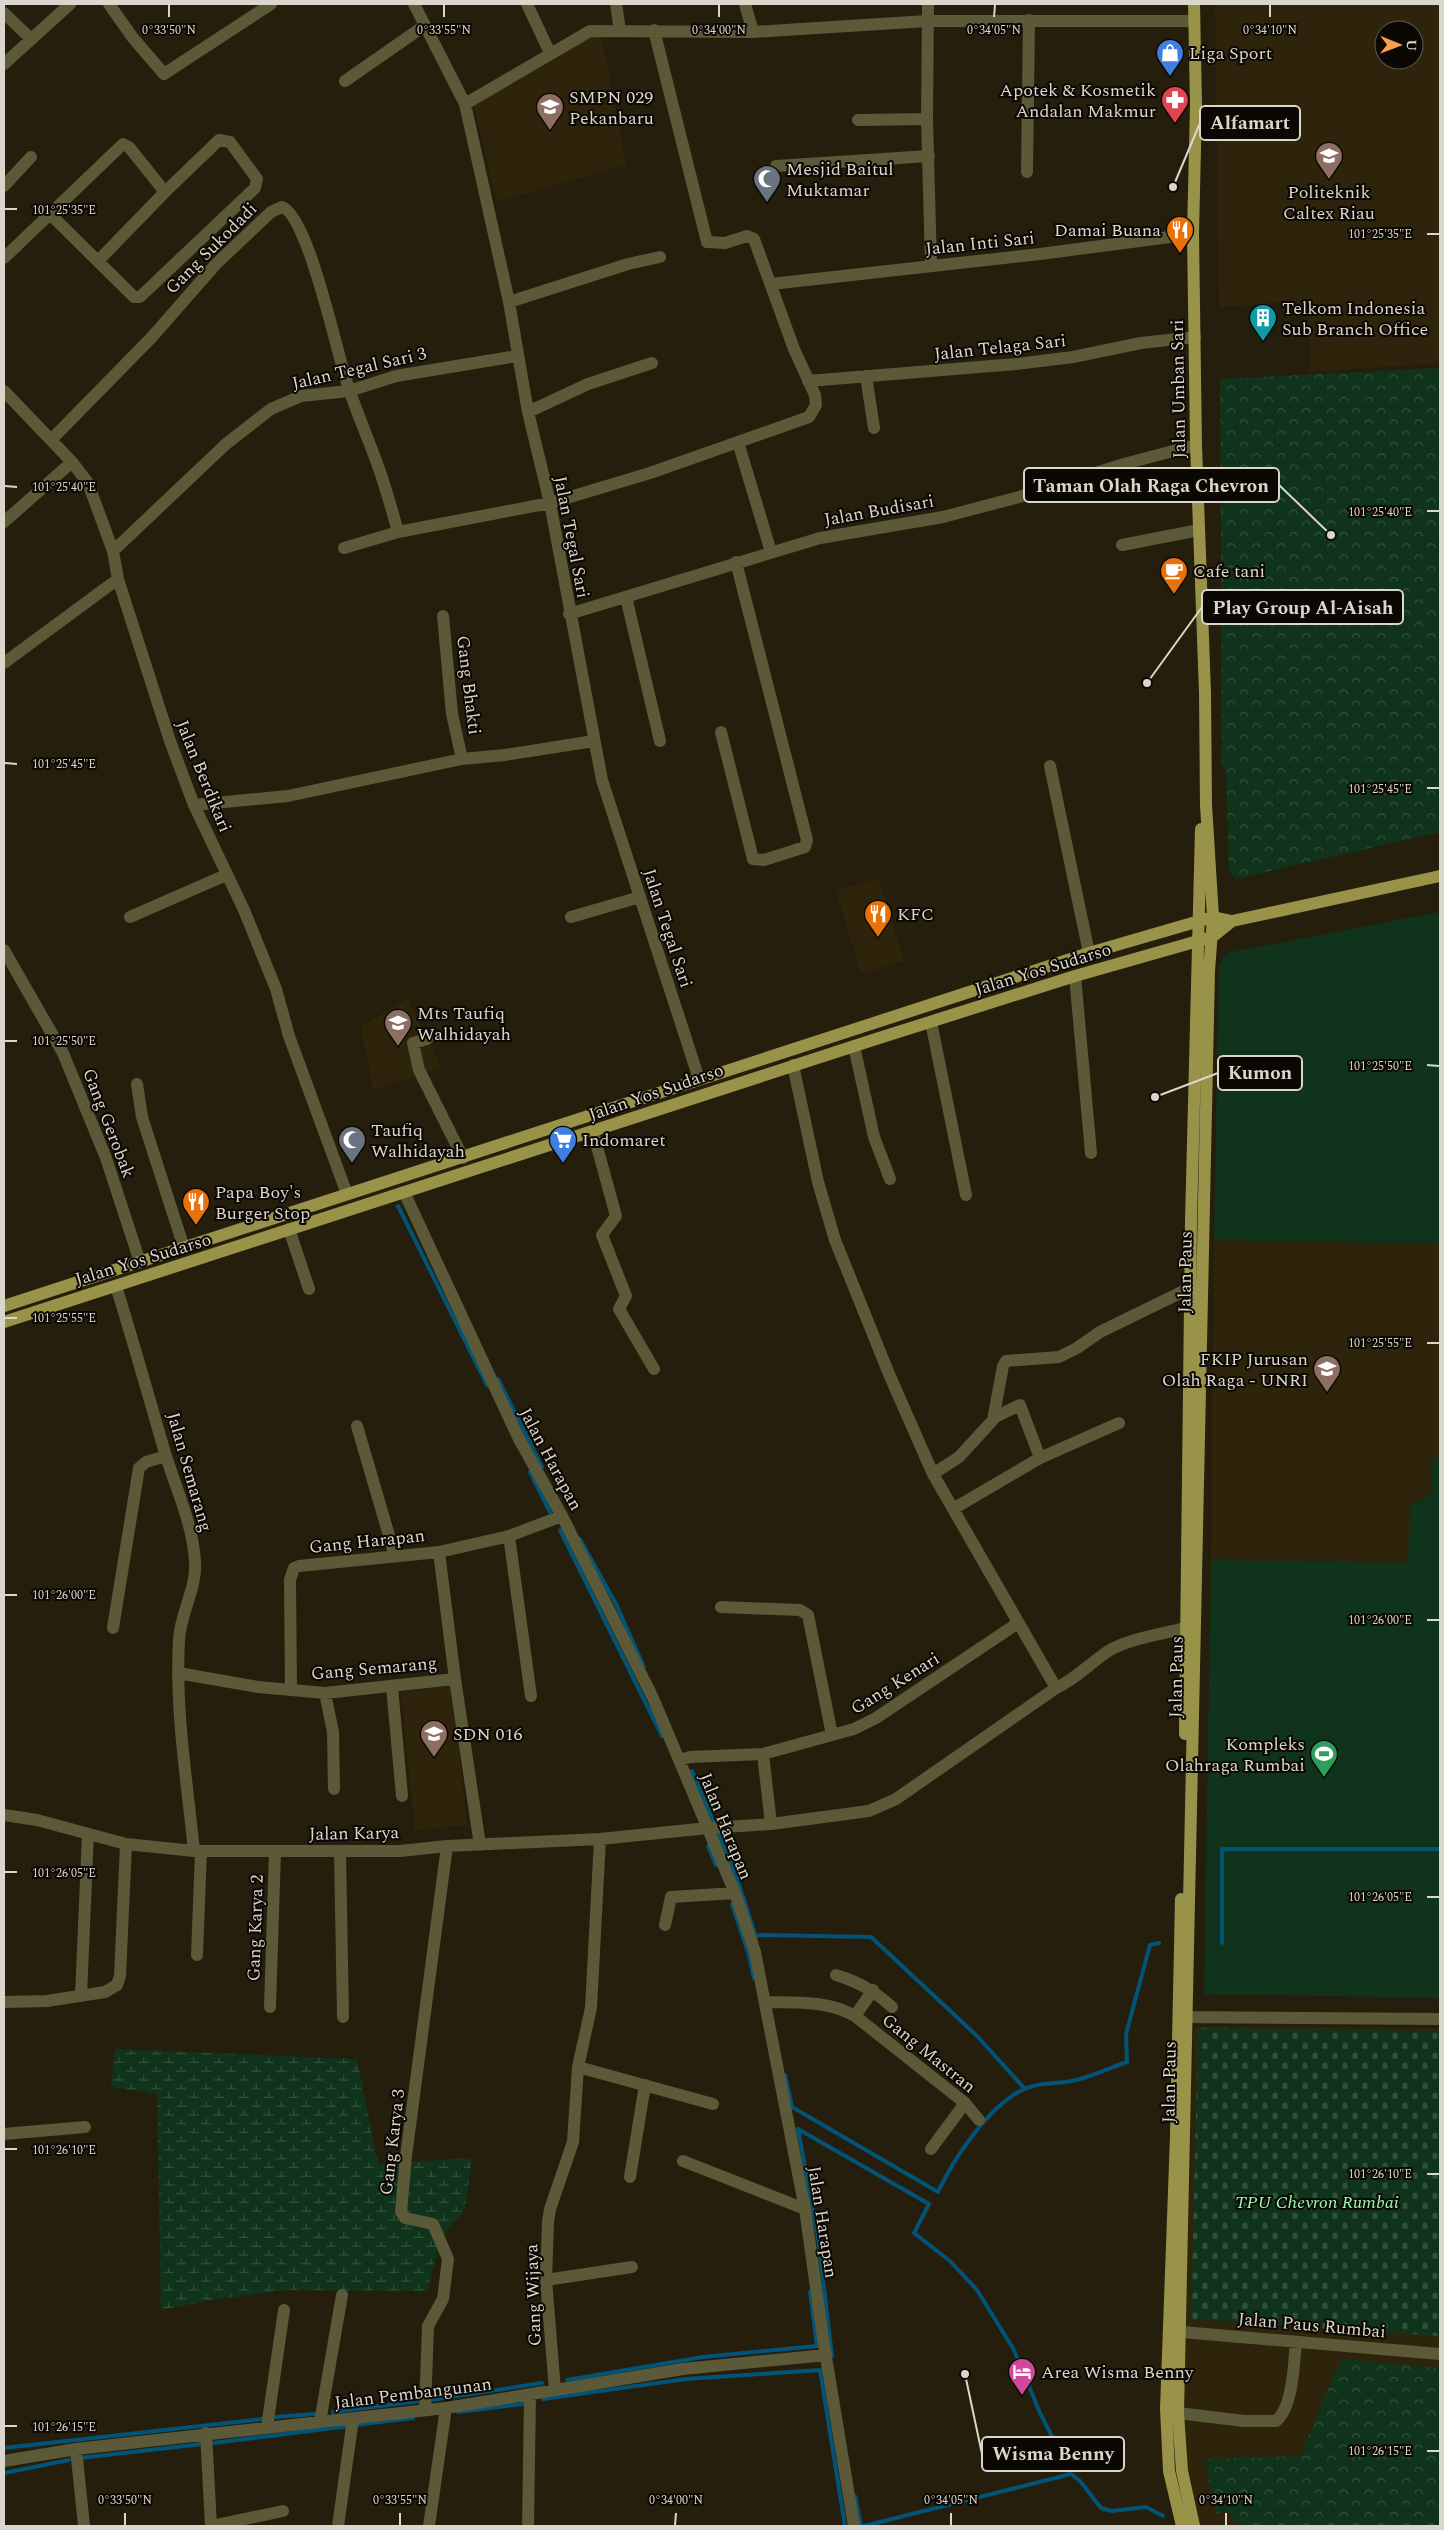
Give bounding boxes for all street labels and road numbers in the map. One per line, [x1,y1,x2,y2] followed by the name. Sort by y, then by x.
[159,196,264,301] street label: Gang Sukodadi
[924,224,1036,263] street label: Jalan Inti Sari
[1164,319,1193,459] street label: Jalan Umban Sari
[933,327,1067,368] street label: Jalan Telaga Sari
[289,340,429,397] street label: Jalan Tegal Sari 3
[546,474,597,600] street label: Jalan Tegal Sari
[822,488,936,533] street label: Jalan Budisari
[449,634,488,736] street label: Gang Bhakti
[169,716,238,837] street label: Jalan Berdikari
[636,865,700,991] street label: Jalan Tegal Sari
[972,936,1115,1003] street label: Jalan Yos Sudarso
[585,1057,727,1128] street label: Jalan Yos Sudarso
[75,1064,142,1182] street label: Gang Gerobak
[72,1226,215,1293] street label: Jalan Yos Sudarso
[1171,1231,1200,1313] street label: Jalan Paus
[512,1403,589,1516] street label: Jalan Harapan
[160,1409,220,1535] street label: Jalan Semarang
[308,1522,426,1561] street label: Gang Harapan
[1162,1636,1191,1718] street label: Jalan Paus
[845,1645,945,1722] street label: Gang Kenari
[310,1650,438,1687] street label: Gang Semarang
[692,1769,759,1884] street label: Jalan Harapan
[309,1819,400,1848] street label: Jalan Karya
[240,1874,271,1982] street label: Gang Karya 2
[876,2007,982,2100] street label: Gang Mastran
[1155,2041,1184,2123] street label: Jalan Paus
[373,2087,412,2197] street label: Gang Karya 3
[800,2164,845,2280] street label: Jalan Harapan
[518,2243,549,2347] street label: Gang Wijaya
[1237,2306,1387,2345] street label: Jalan Paus Rumbai
[333,2370,493,2417] street label: Jalan Pembangunan

